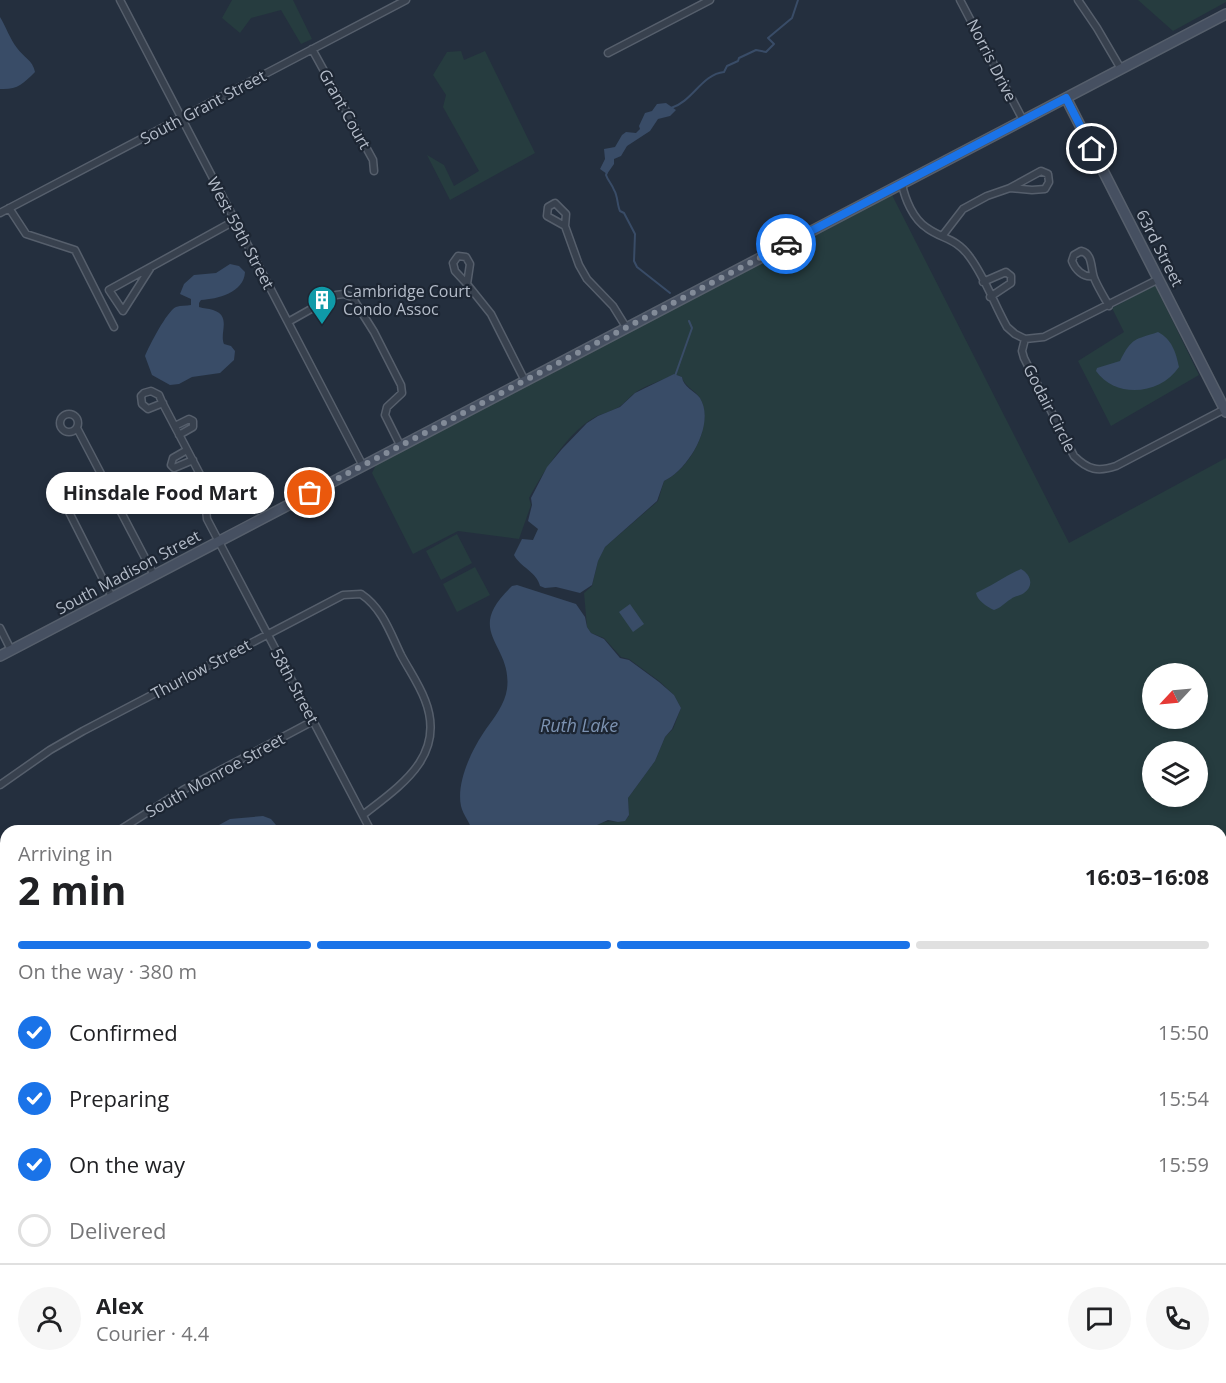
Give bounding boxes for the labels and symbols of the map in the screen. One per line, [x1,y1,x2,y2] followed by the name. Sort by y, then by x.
[962,15,1022,105] street label: Norris Drive
[136,64,270,149] street label: South Grant Street
[314,65,376,153] street label: Grant Court
[1066,123,1117,174] pin
[202,173,280,293] street label: West 59th Street
[1131,206,1189,290] street label: 63rd Street
[756,214,816,274] courier
[343,280,471,320] place label: Cambridge Court Condo Assoc
[306,284,338,326] building icon: Cambridge Court Condo Assoc
[1018,360,1082,456] street label: Godair Circle
[284,467,335,518] pin
[46,472,274,514] callout: Hinsdale Food Mart
[52,524,204,619] street label: South Madison Street
[147,633,255,705] street label: Thurlow Street
[266,644,324,728] street label: 58th Street
[1142,663,1208,729] north arrow
[540,713,618,737] water label: Ruth Lake
[142,727,289,822] street label: South Monroe Street

